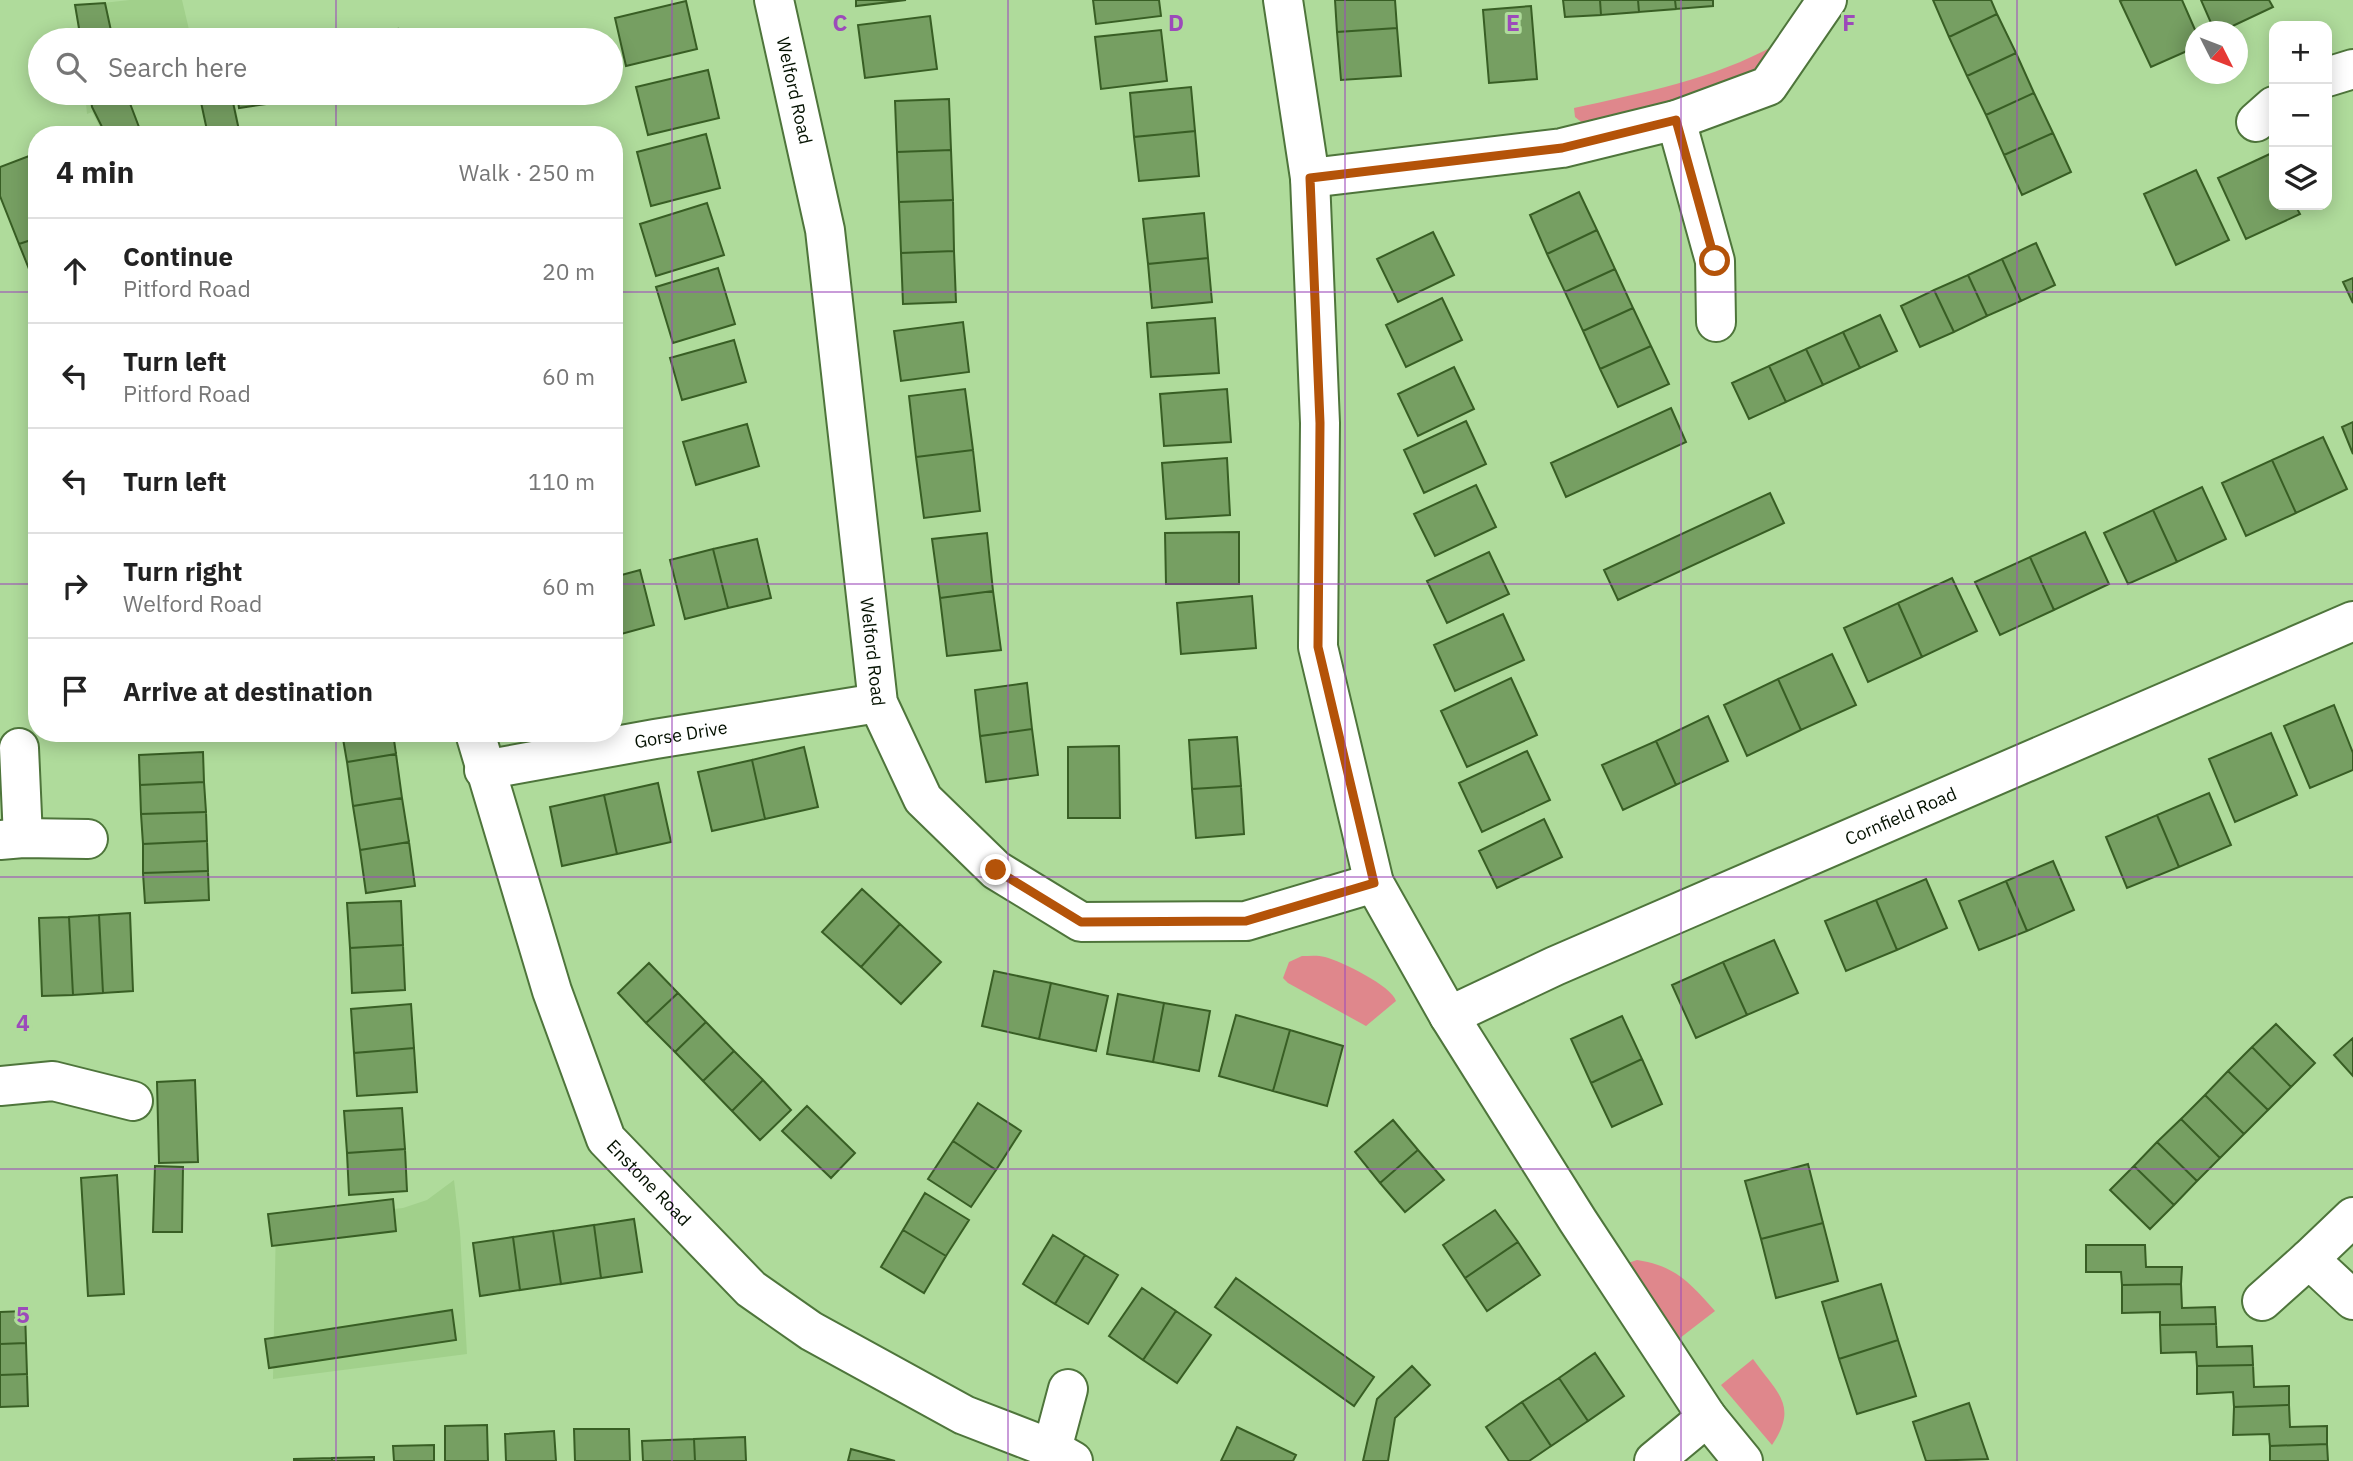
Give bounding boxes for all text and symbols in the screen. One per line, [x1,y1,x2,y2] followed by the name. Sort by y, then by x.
[833,7,848,37] text: C
[1168,7,1184,37] text: D
[1506,7,1520,37] text: E
[1842,7,1856,37] text: F
[2185,21,2248,84] north arrow
[2269,21,2332,210] map controls
[2269,21,2332,84] button: +
[28,28,623,105] search box
[772,35,818,146] street label: Welford Road
[52,48,90,86] icon: search
[108,50,247,84] text: Search here
[2269,84,2332,147] button: −
[2269,147,2332,210] button: layers
[56,152,134,191] text: 4 min
[459,157,595,187] text: Walk · 250 m
[123,239,233,273] text: Continue
[1699,245,1730,276] route start
[56,252,94,290] icon: ahead
[542,256,595,286] text: 20 m
[123,273,251,303] text: Pitford Road
[123,344,226,378] text: Turn left
[56,357,94,395] icon: left
[542,361,595,391] text: 60 m
[123,378,251,408] text: Pitford Road
[56,462,94,500] icon: left
[123,464,226,498] text: Turn left
[528,466,595,496] text: 110 m
[123,554,242,588] text: Turn right
[56,567,94,605] icon: right
[542,571,595,601] text: 60 m
[123,588,262,618] text: Welford Road
[855,596,890,707] street label: Welford Road
[56,672,94,710] icon: arrive
[123,674,373,708] text: Arrive at destination
[632,715,729,754] street label: Gorse Drive
[1841,782,1960,850] street label: Cornfield Road
[980,854,1011,885] route end
[16,1007,30,1037] text: 4
[602,1135,696,1231] street label: Enstone Road
[16,1299,30,1329] text: 5

